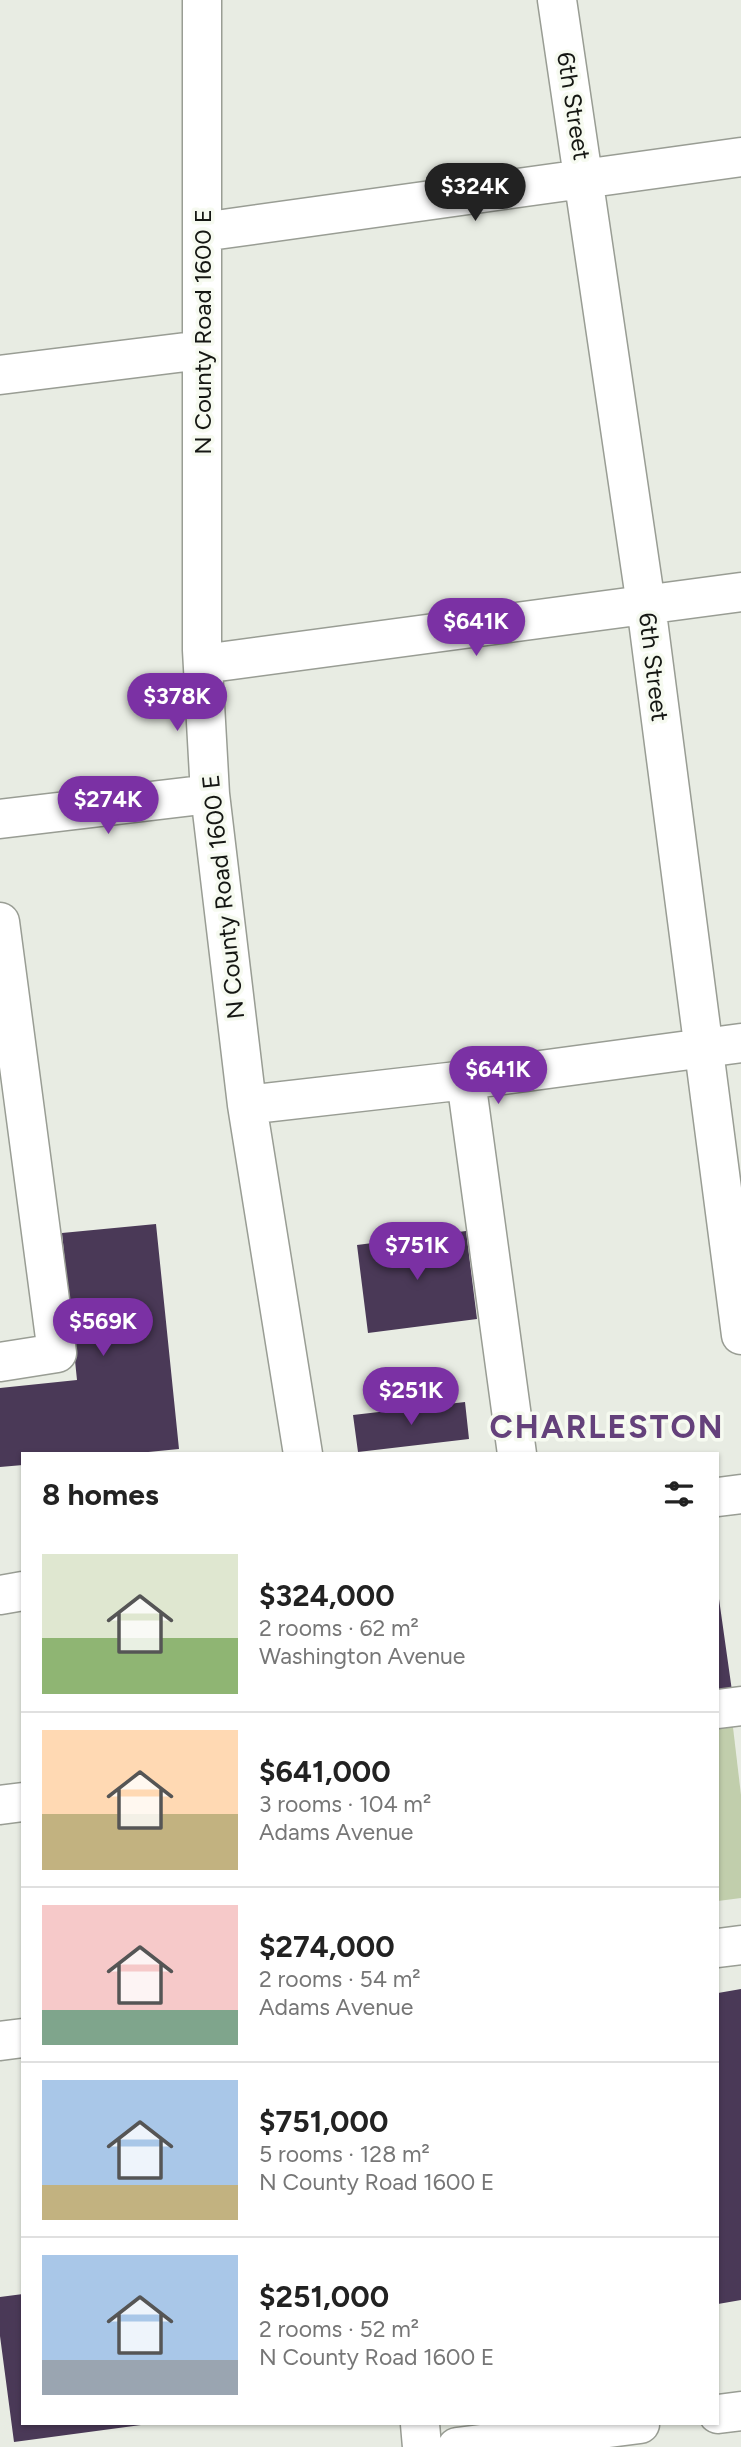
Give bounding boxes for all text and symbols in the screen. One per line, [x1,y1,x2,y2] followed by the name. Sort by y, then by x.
[551,50,597,162] street label: 6th Street
[426,164,524,223] pin: $324K
[441,172,509,200] text: $324K
[188,209,217,455] street label: N County Road 1600 E
[427,598,525,658] pin: $641K
[443,607,509,635] text: $641K
[633,611,675,723] street label: 6th Street
[128,674,226,733] pin: $378K
[143,682,211,710] text: $378K
[196,773,250,1021] street label: N County Road 1600 E
[59,776,157,836] pin: $274K
[74,785,142,813] text: $274K
[449,1046,547,1106] pin: $641K
[465,1055,531,1083] text: $641K
[368,1222,466,1282] pin: $751K
[385,1231,449,1259] text: $751K
[54,1298,152,1358] pin: $569K
[69,1307,137,1335] text: $569K
[362,1368,460,1427] pin: $251K
[379,1376,443,1404] text: $251K
[490,1408,724,1446] district label: CHARLESTON
[660,1475,698,1513] icon: filters
[42,1476,159,1513] text: 8 homes
[259,1577,395,1614] text: $324,000
[98,1582,182,1666] icon: home
[259,1614,419,1642] text: 2 rooms · 62 m²
[259,1642,465,1670] text: Washington Avenue
[259,1753,391,1790] text: $641,000
[98,1758,182,1842] icon: home
[259,1790,431,1818] text: 3 rooms · 104 m²
[259,1818,413,1846] text: Adams Avenue
[259,1928,395,1965] text: $274,000
[98,1933,182,2017] icon: home
[259,1965,421,1993] text: 2 rooms · 54 m²
[259,1993,413,2021] text: Adams Avenue
[259,2103,388,2140] text: $751,000
[98,2108,182,2192] icon: home
[259,2140,430,2168] text: 5 rooms · 128 m²
[259,2168,494,2196] text: N County Road 1600 E
[259,2278,389,2315] text: $251,000
[98,2283,182,2367] icon: home
[259,2315,419,2343] text: 2 rooms · 52 m²
[259,2343,494,2371] text: N County Road 1600 E

